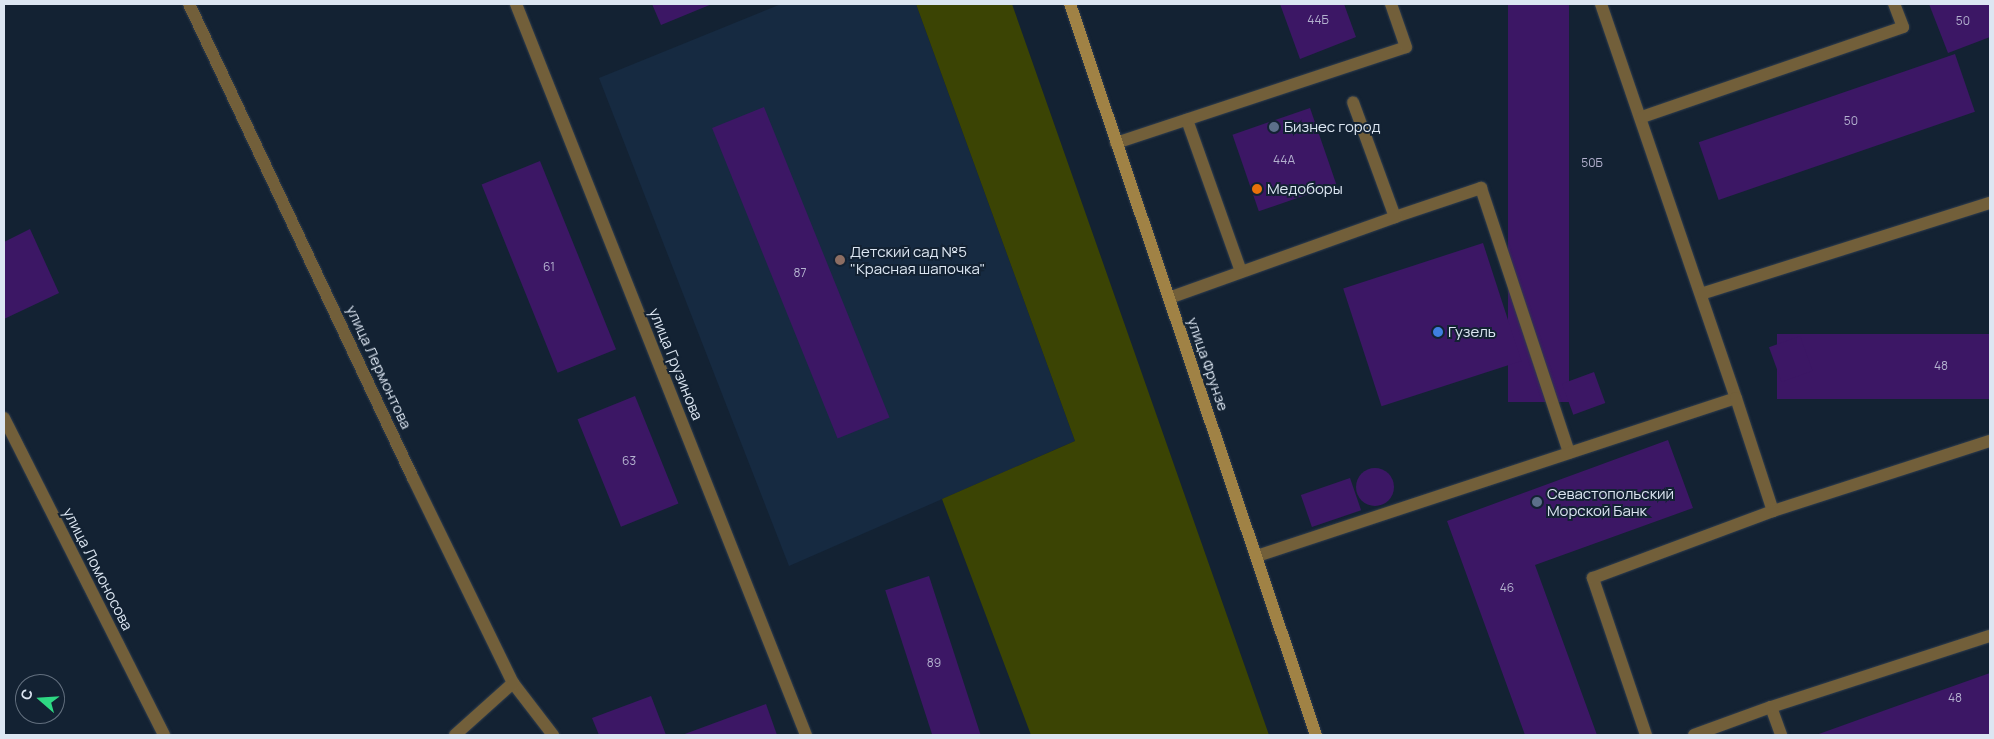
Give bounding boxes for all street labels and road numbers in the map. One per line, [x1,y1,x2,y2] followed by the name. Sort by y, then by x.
[342,302,416,432] street label: улица Лермонтова
[645,305,707,423] street label: улица Грузинова
[1184,315,1232,413] street label: улица Фрунзе
[59,505,137,633] street label: улица Ломоносова

